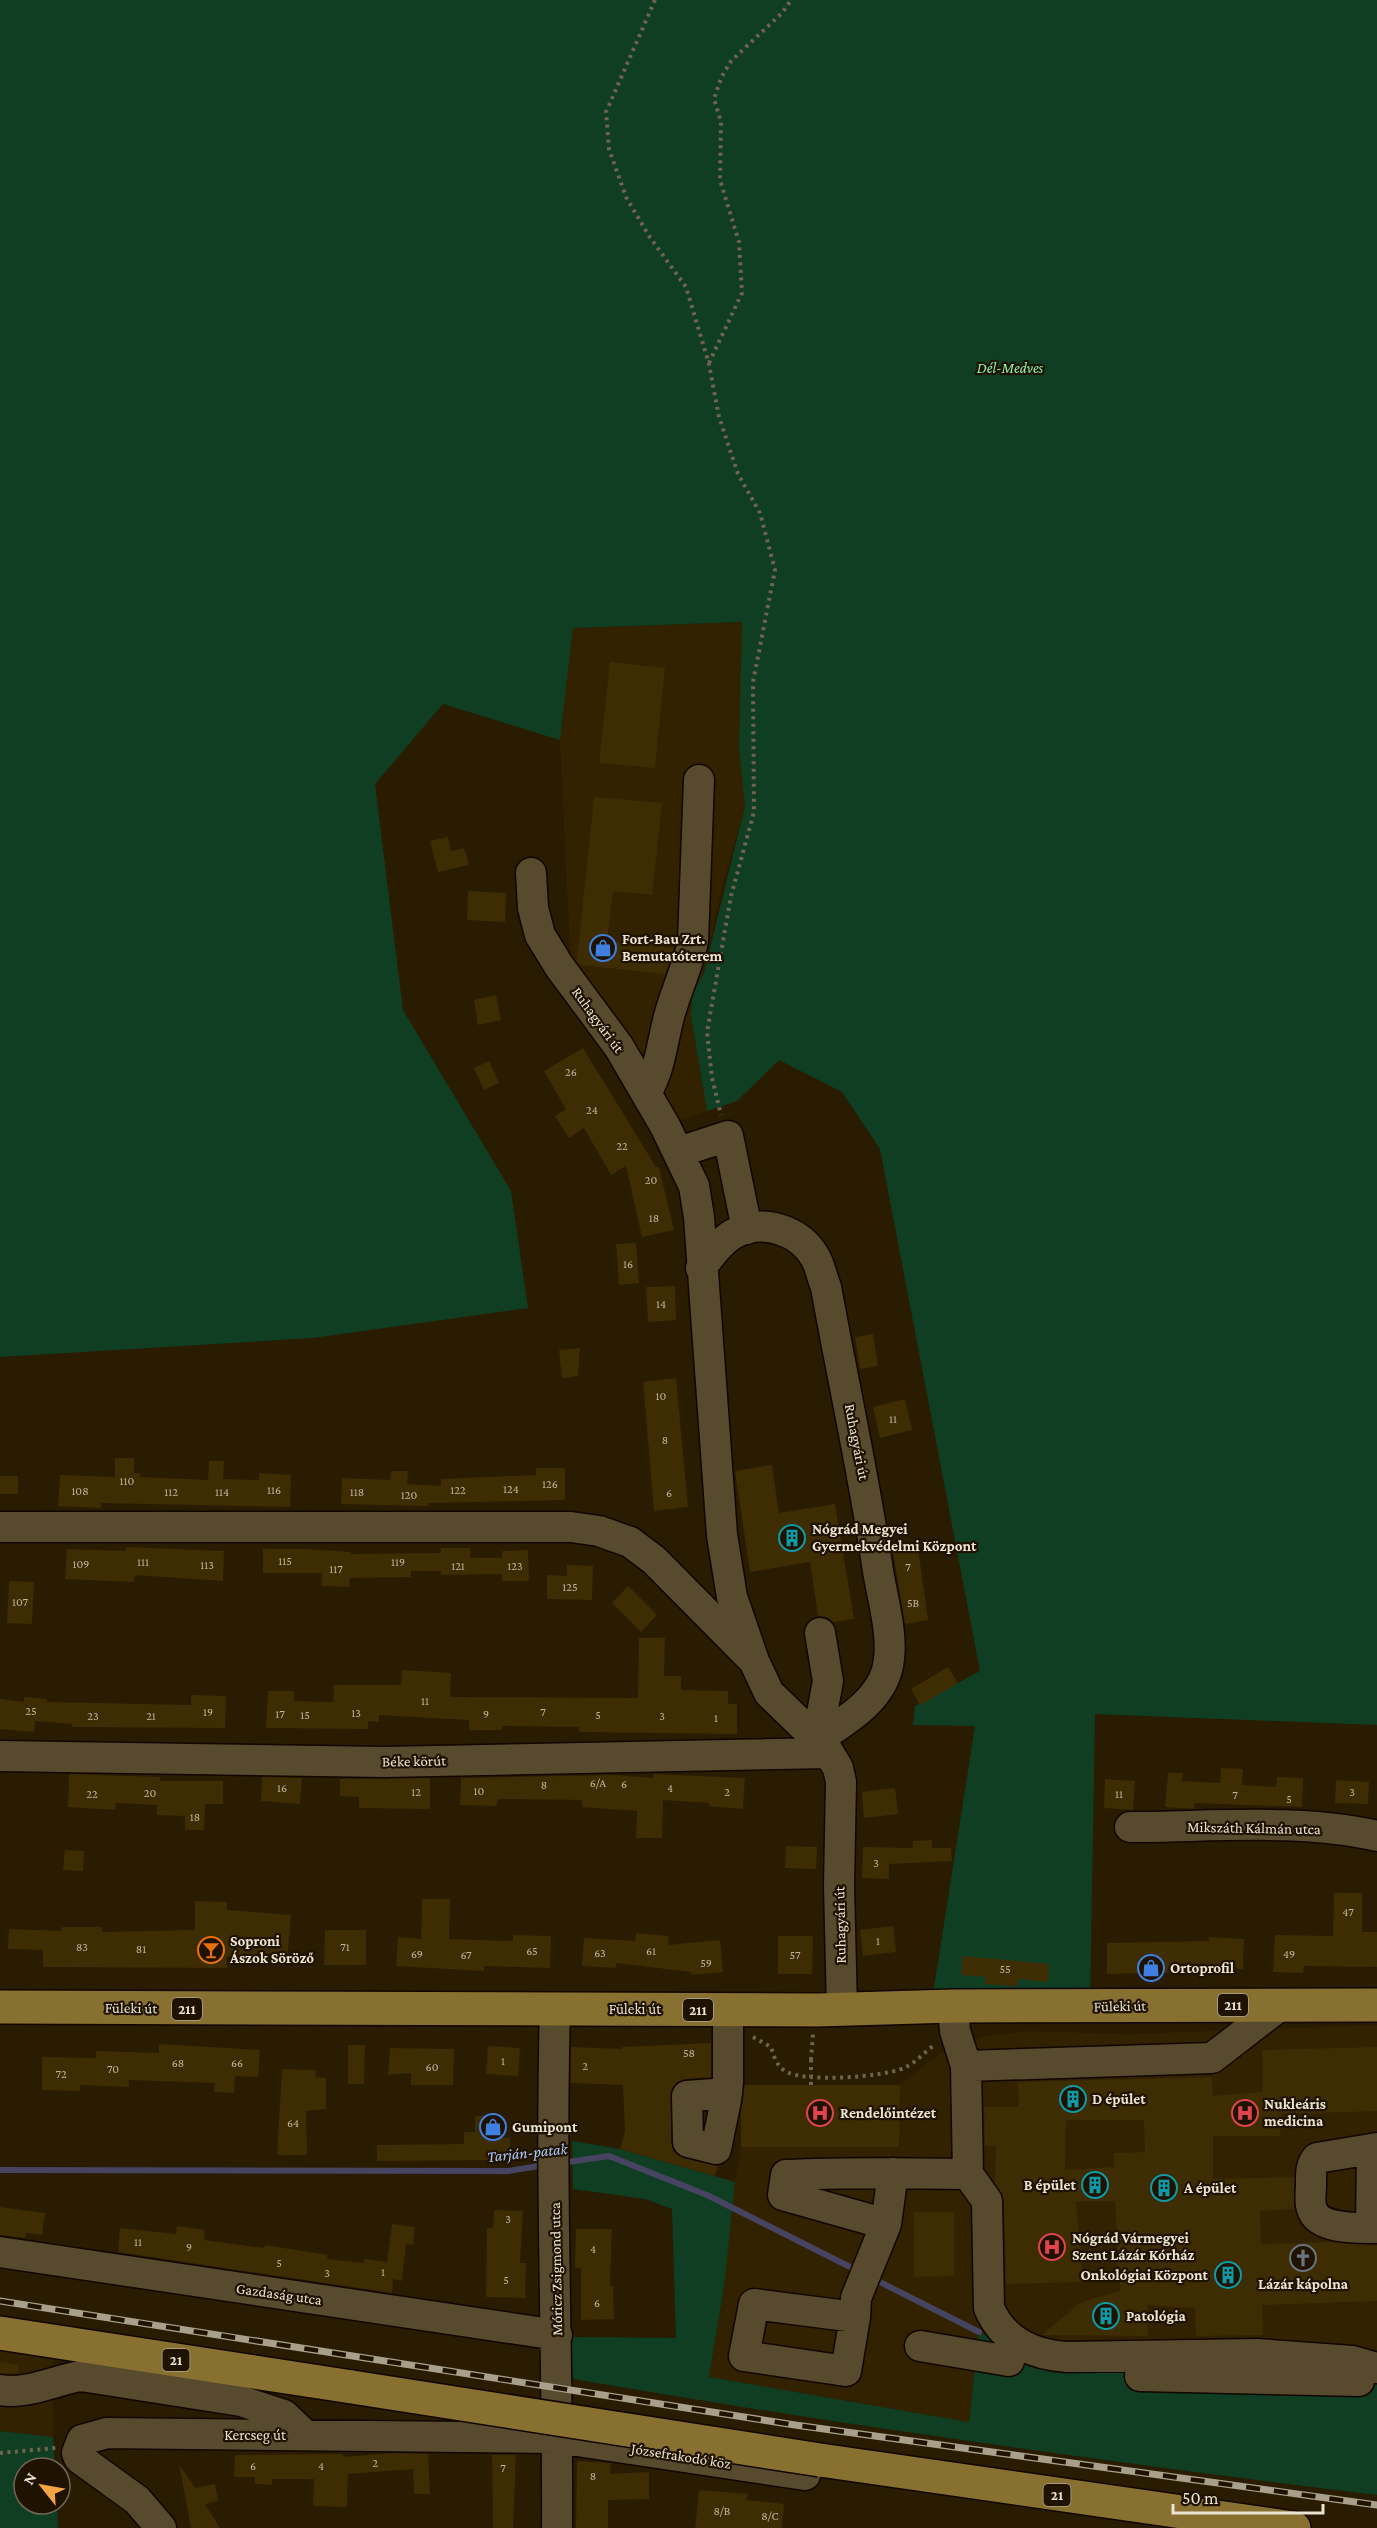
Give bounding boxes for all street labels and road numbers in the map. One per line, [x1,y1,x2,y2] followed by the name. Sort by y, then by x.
[568,984,628,1057] street label: Ruhagyári út
[841,1403,872,1483] street label: Ruhagyári út
[382,1752,447,1770] street label: Béke körút
[1187,1819,1321,1837] street label: Mikszáth Kálmán utca
[831,1885,850,1964] street label: Ruhagyári út
[1218,1994,1248,2016] road number: 211
[172,1998,202,2020] road number: 211
[1094,1998,1147,2014] street label: Füleki út
[683,1999,713,2021] road number: 211
[105,2000,158,2016] street label: Füleki út
[609,2001,662,2017] street label: Füleki út
[547,2202,566,2336] street label: Móricz Zsigmond utca
[235,2280,323,2309] street label: Gazdaság utca
[162,2349,190,2371] road number: 21
[224,2427,287,2444] street label: Kercseg út
[628,2440,732,2473] street label: Józsefrakodó köz
[1044,2484,1070,2506] road number: 21

